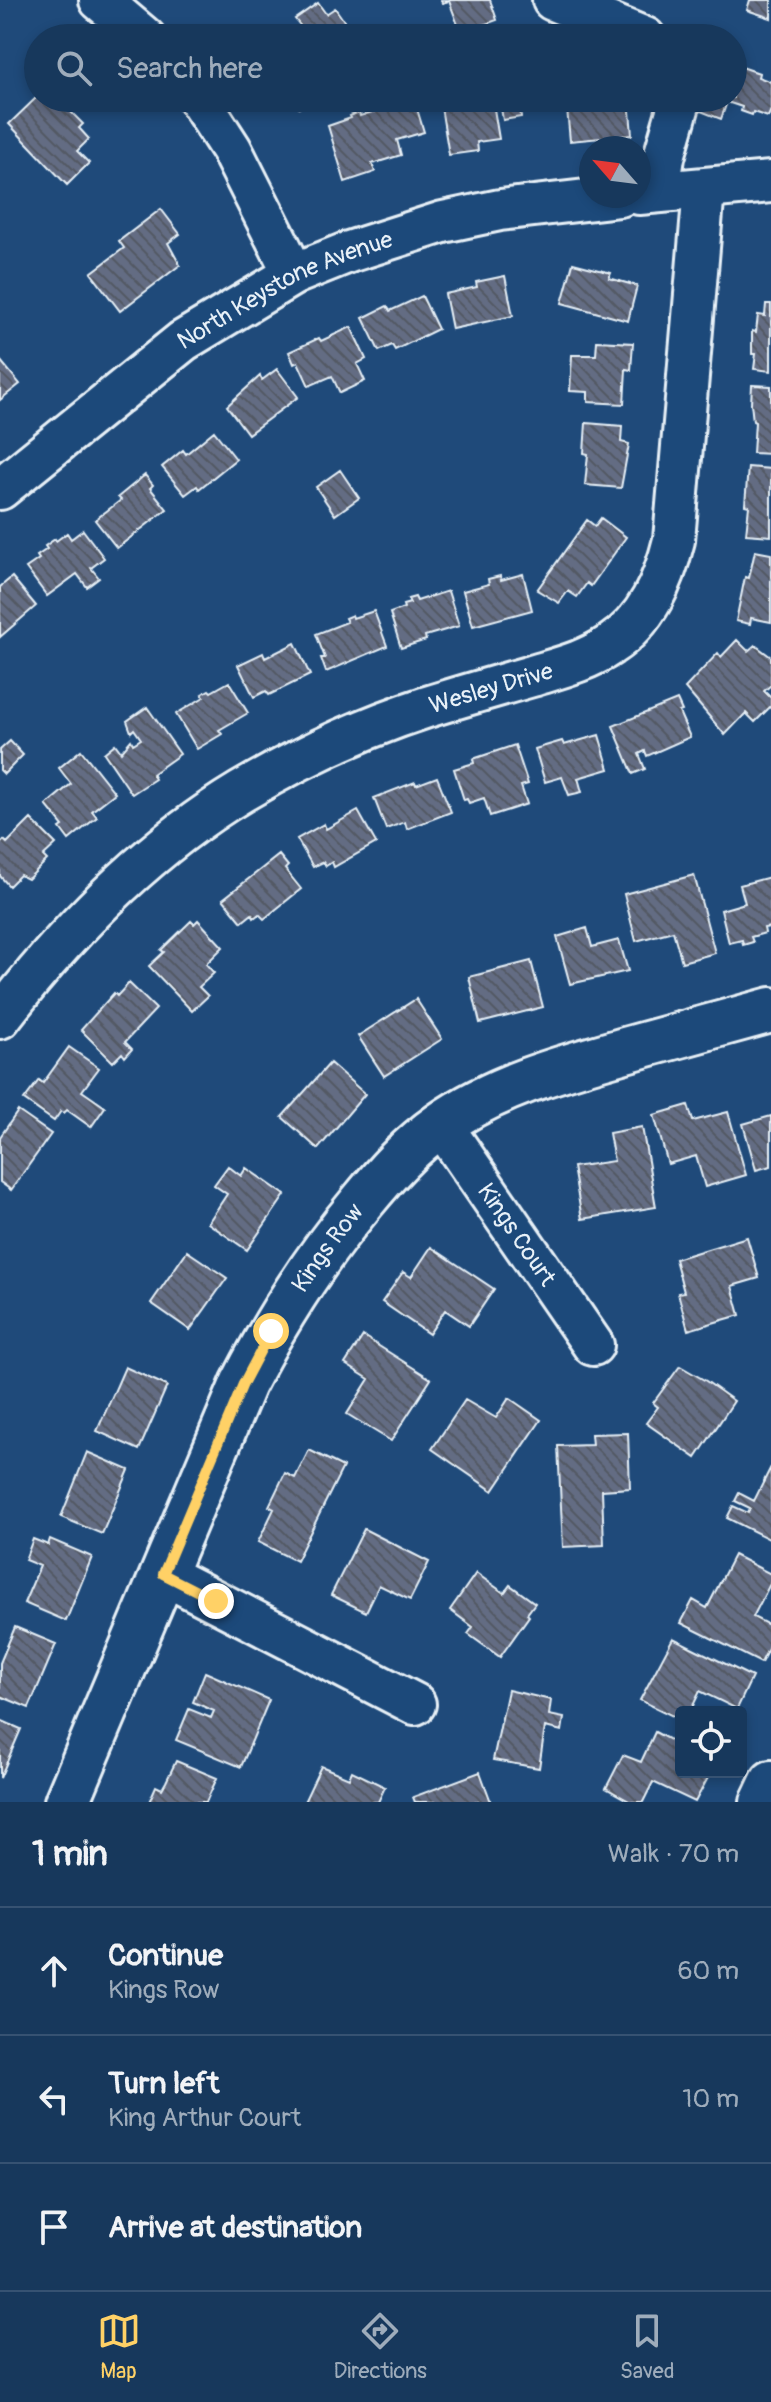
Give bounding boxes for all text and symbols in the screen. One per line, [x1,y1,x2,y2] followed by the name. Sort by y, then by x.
[24,24,747,112] search box
[52,46,96,90] icon: search
[116,50,263,87] text: Search here
[579,136,651,208] north arrow
[172,225,396,356] street label: North Keystone Avenue
[426,657,557,720] street label: Wesley Drive
[471,1178,562,1292] street label: Kings Court
[286,1198,370,1298] street label: Kings Row
[253,1313,289,1349] route start
[198,1583,234,1619] route end
[675,1706,747,1778] map controls
[675,1706,747,1778] button: locate
[32,1833,108,1876] text: 1 min
[608,1838,739,1870] text: Walk · 70 m
[108,1937,223,1974] text: Continue
[32,1949,76,1993] icon: ahead
[677,1955,739,1987] text: 60 m
[108,1974,219,2006] text: Kings Row
[108,2065,219,2102] text: Turn left
[32,2077,76,2121] icon: left
[682,2083,739,2115] text: 10 m
[108,2102,301,2134] text: King Arthur Court
[32,2205,76,2249] icon: arrive
[108,2209,362,2246] text: Arrive at destination
[97,2309,141,2385] tab: Map
[334,2309,427,2385] tab: Directions
[620,2309,674,2385] tab: Saved

